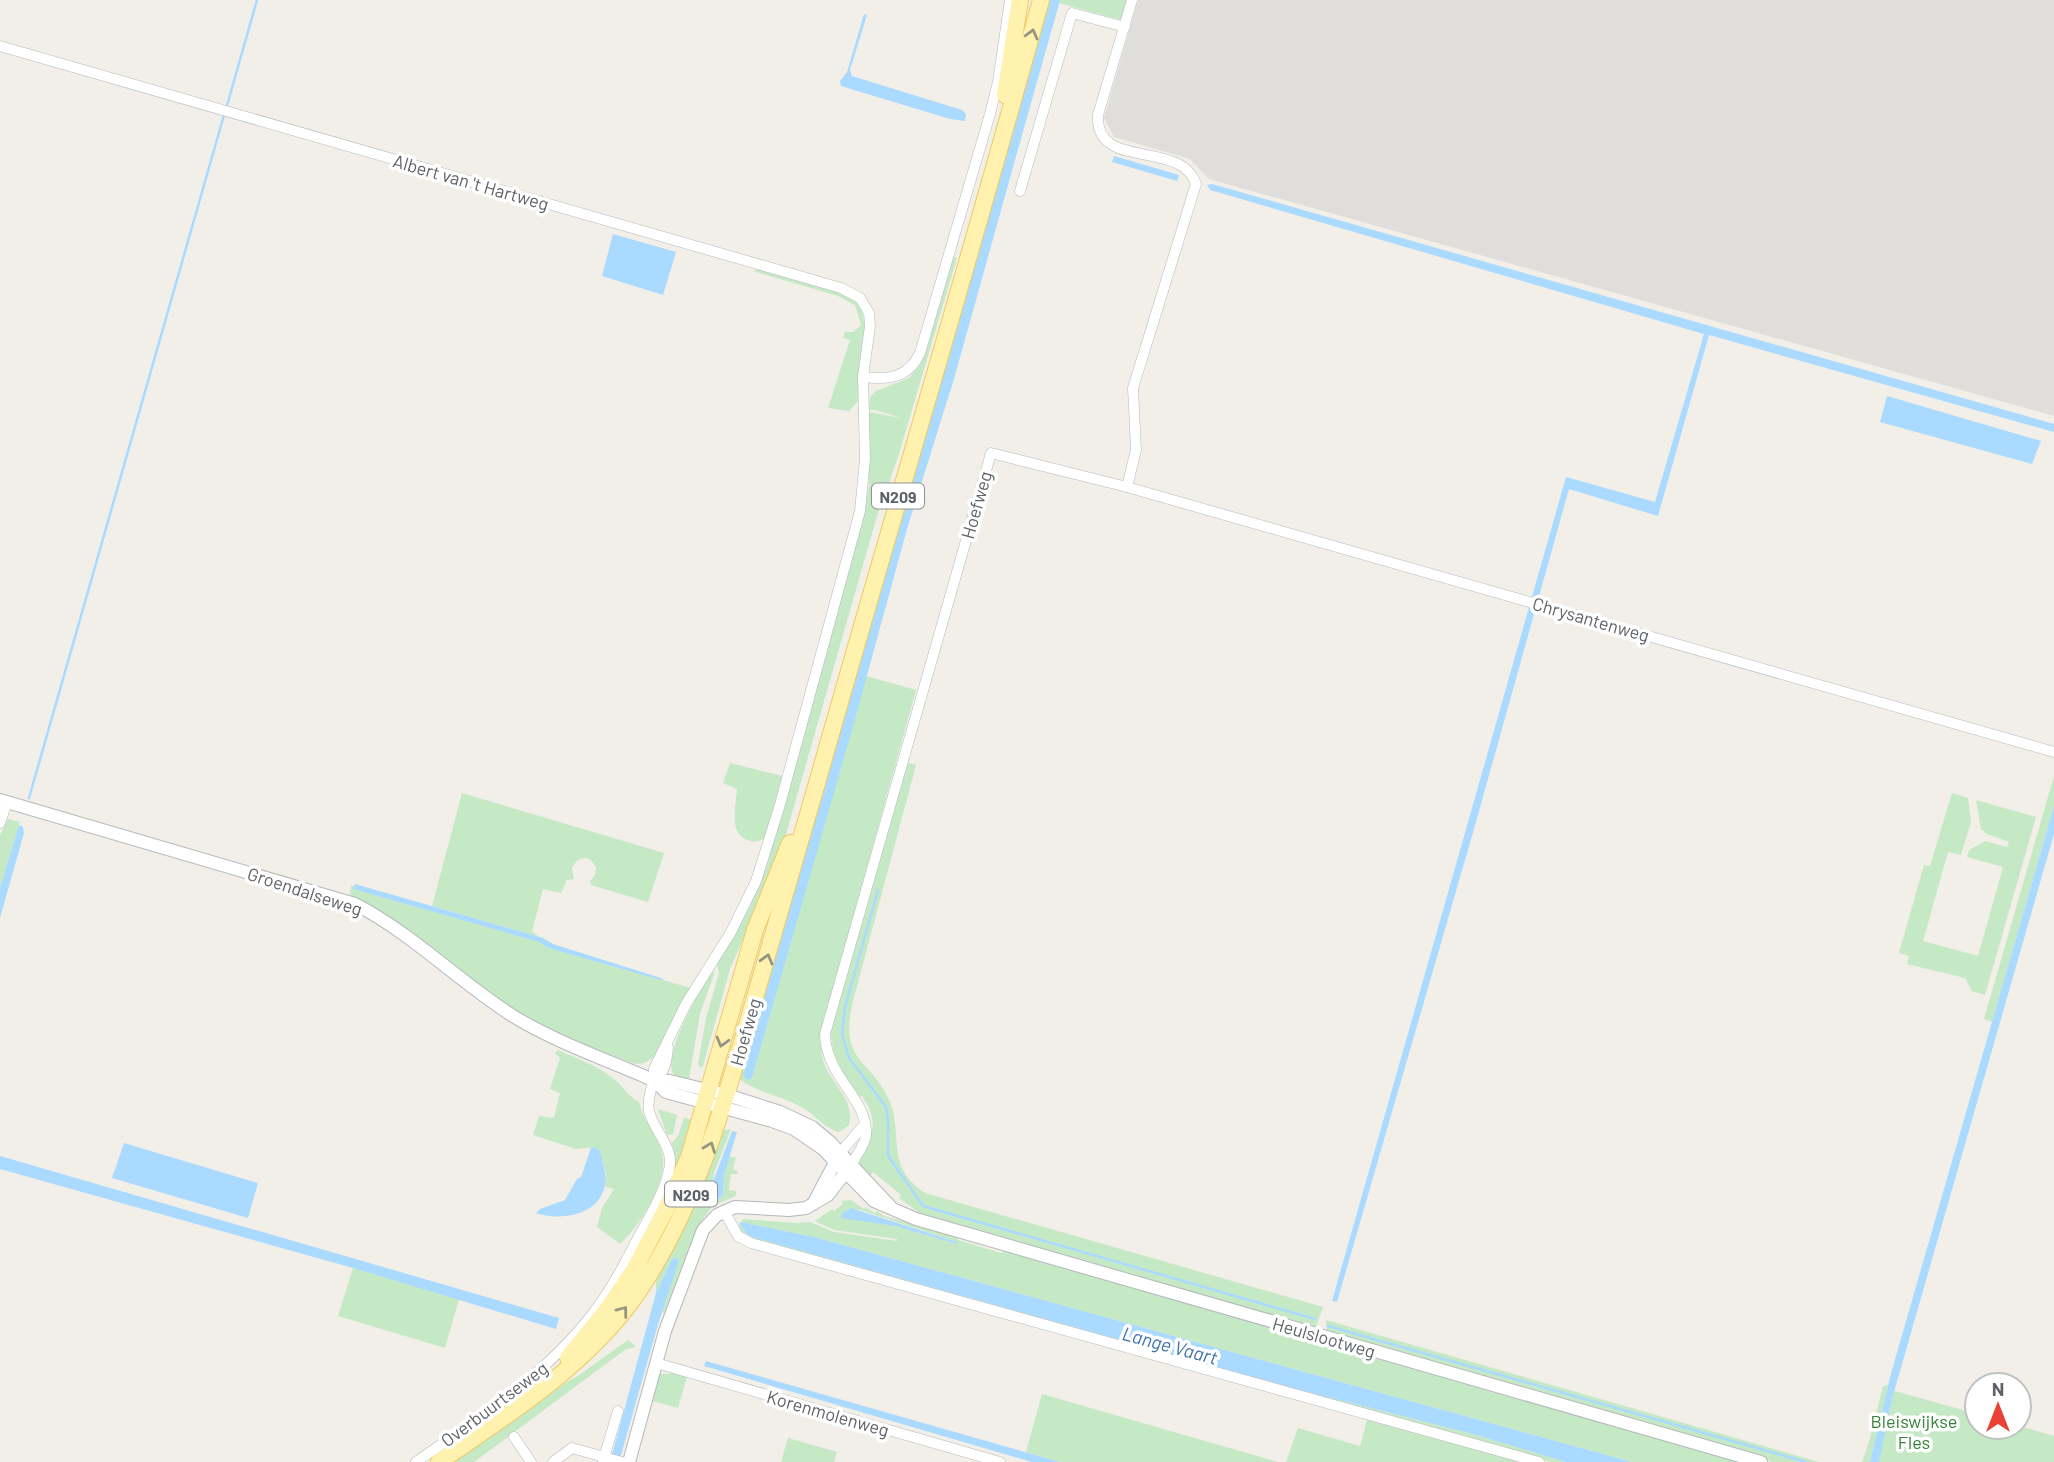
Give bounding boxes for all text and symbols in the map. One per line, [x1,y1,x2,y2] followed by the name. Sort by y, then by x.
[1023,28,1038,40] one-way arrow
[391,149,551,215] street label: Albert van 't Hartweg
[956,469,996,541] street label: Hoefweg
[872,484,924,509] road number: N209
[1530,592,1652,646] street label: Chrysantenweg
[245,862,365,920] street label: Groendalseweg
[758,953,773,965] one-way arrow
[725,996,765,1068] street label: Hoefweg
[716,1036,731,1048] one-way arrow
[701,1142,715,1154] one-way arrow
[665,1182,717,1206] road number: N209
[615,1306,628,1319] one-way arrow
[1270,1312,1378,1362] street label: Heulslootweg
[1120,1321,1220,1369] water label: Lange Vaart
[436,1357,552,1451] street label: Overbuurtseweg
[1963,1371,2033,1441] north arrow
[1992,1377,2004,1400] text: N
[764,1385,892,1441] street label: Korenmolenweg
[1871,1410,1957,1453] park label: Bleiswijkse Fles

